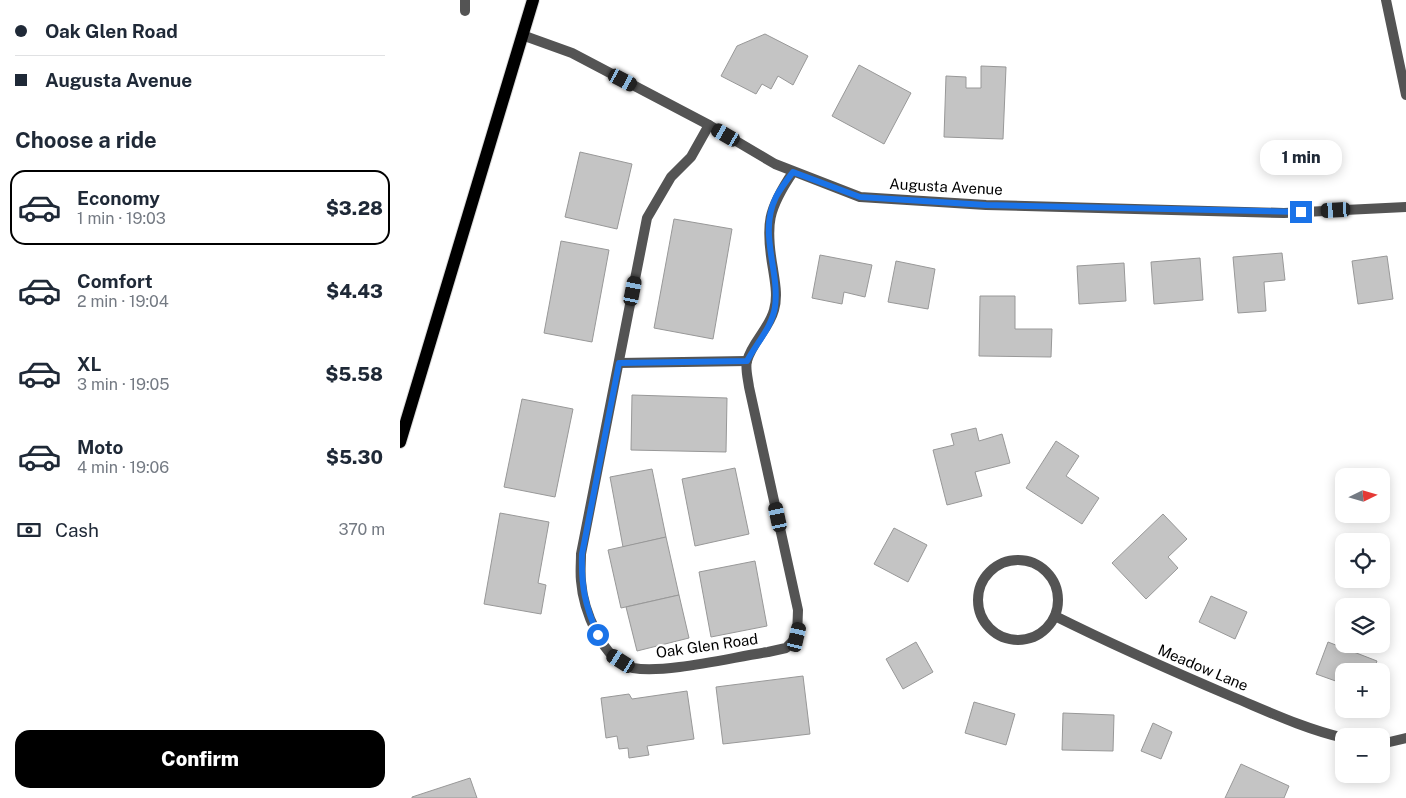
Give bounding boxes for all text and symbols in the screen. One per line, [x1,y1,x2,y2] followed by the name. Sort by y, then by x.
[45,20,178,42] text: Oak Glen Road
[606,66,639,94] car
[45,69,192,91] text: Augusta Avenue
[709,121,742,149] car
[15,127,157,153] text: Choose a ride
[1260,140,1342,174] callout: 1 min
[1281,148,1321,167] text: 1 min
[889,175,1003,198] street label: Augusta Avenue
[17,185,62,230] icon: car
[77,187,160,209] text: Economy
[326,197,383,219] text: $3.28
[1290,201,1312,223] route end
[1320,202,1351,218] car
[77,209,166,228] text: 1 min · 19:03
[17,268,62,313] icon: car
[77,270,153,292] text: Comfort
[622,275,643,307] car
[326,280,383,302] text: $4.43
[77,292,169,311] text: 2 min · 19:04
[17,351,62,396] icon: car
[77,353,102,375] text: XL
[325,363,383,385] text: $5.58
[77,375,170,394] text: 3 min · 19:05
[17,434,62,479] icon: car
[77,436,123,458] text: Moto
[326,446,383,468] text: $5.30
[77,458,169,477] text: 4 min · 19:06
[1335,468,1390,522] north arrow
[1335,468,1390,783] map controls
[767,501,788,533] car
[15,516,43,544] icon: cash
[55,519,99,541] text: Cash
[338,520,385,539] text: 370 m
[1335,533,1390,588] button: locate
[1335,598,1390,653] button: layers
[786,621,807,653] car
[587,624,609,646] route start
[655,630,759,661] street label: Oak Glen Road
[1156,641,1251,694] street label: Meadow Lane
[604,647,637,675] car
[1335,663,1390,718] button: +
[1335,728,1390,783] button: −
[15,730,385,788] button: Confirm

